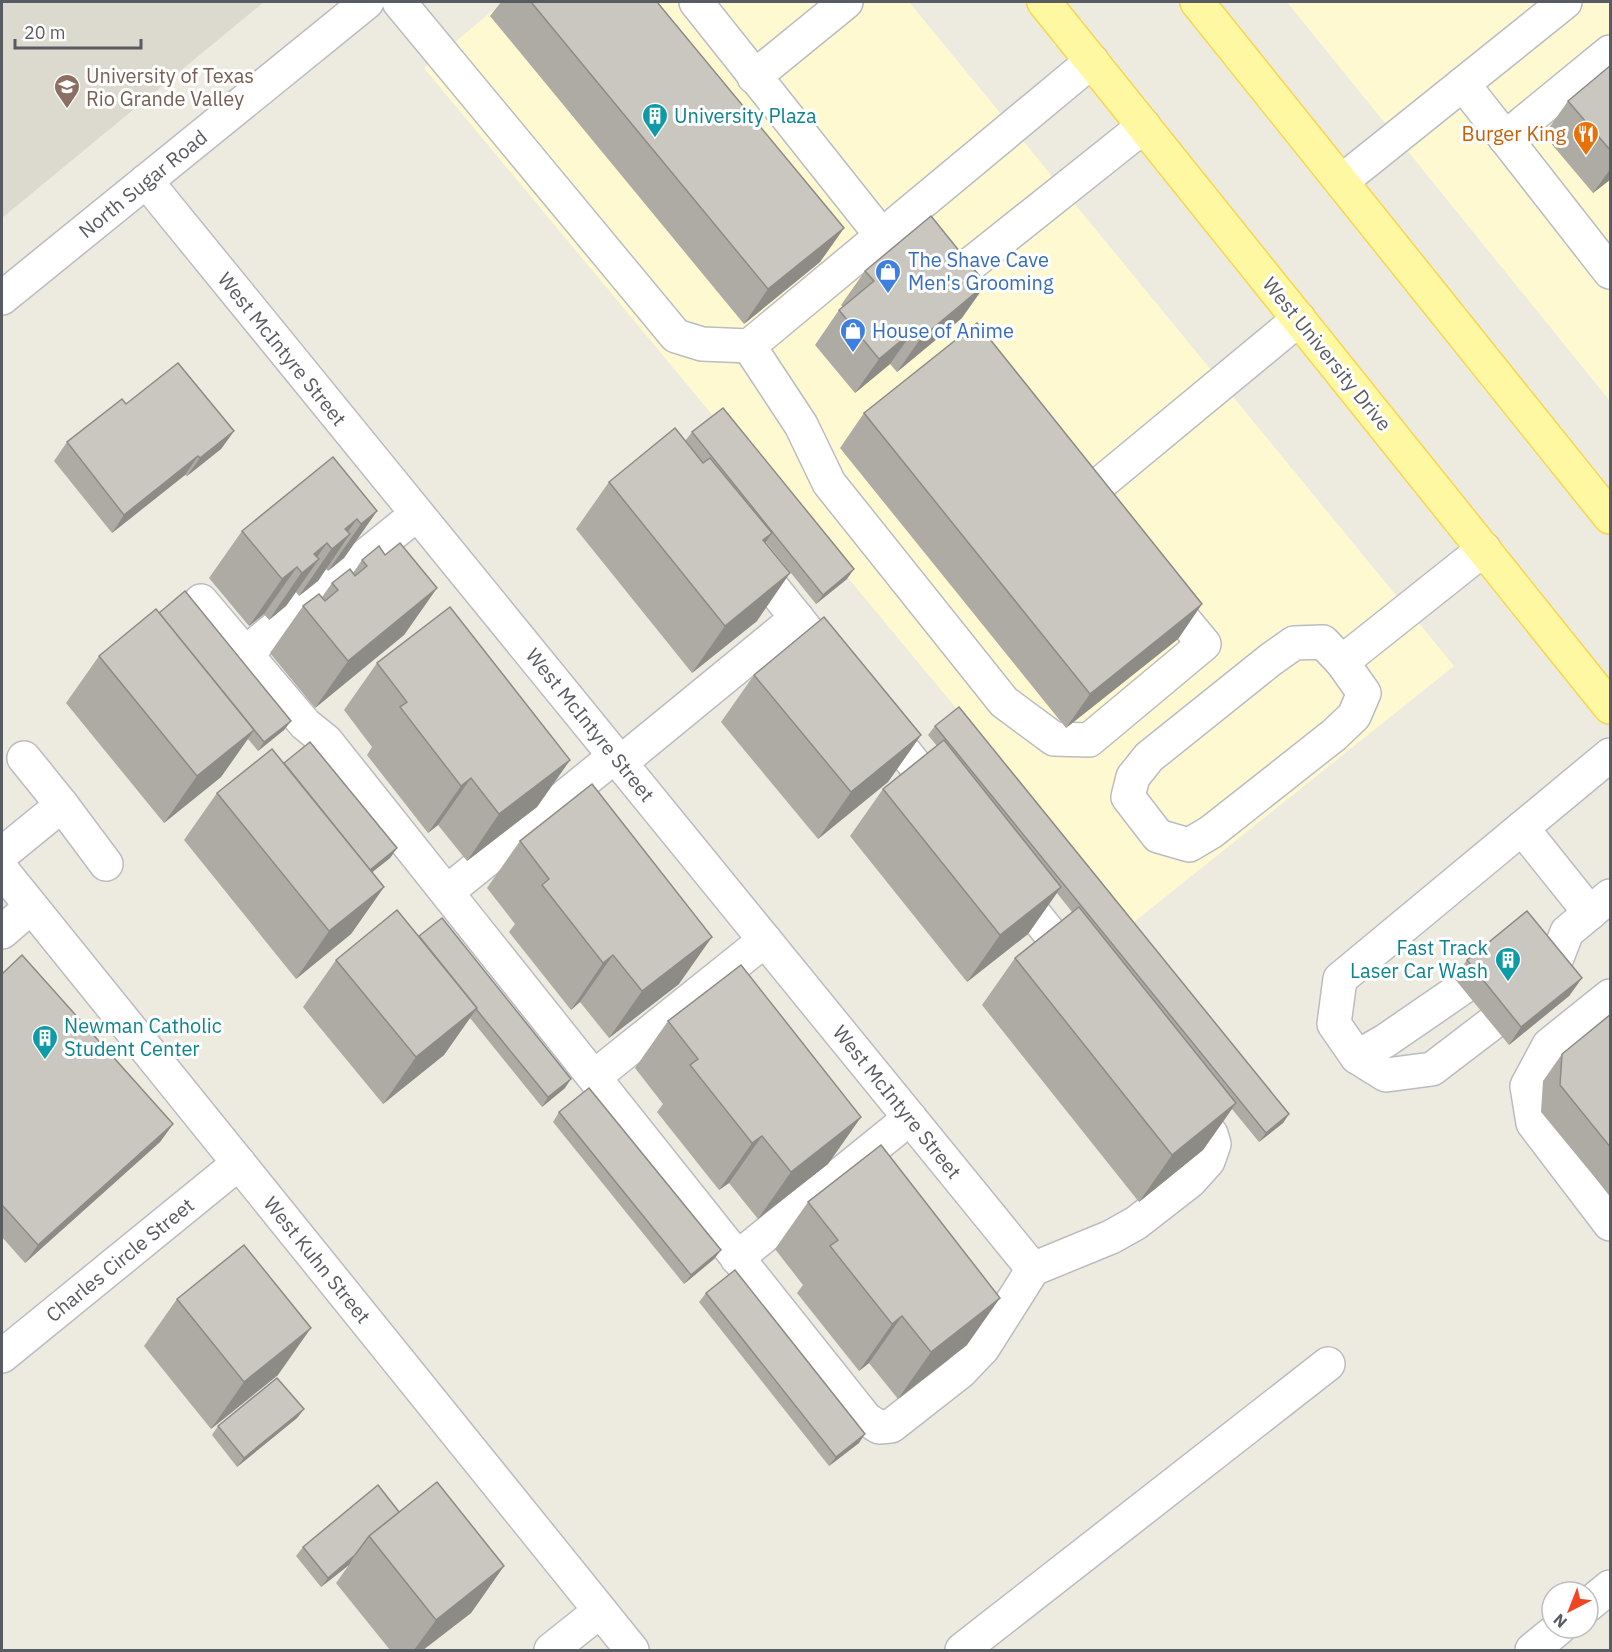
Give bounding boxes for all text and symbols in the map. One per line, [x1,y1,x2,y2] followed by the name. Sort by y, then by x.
[15,12,141,50] scale bar
[24,21,66,44] text: 20 m
[86,62,254,112] place label: University of Texas Rio Grande Valley
[52,72,82,110] school or university icon: University of Texas Rio Grande Valley
[640,101,670,139] building icon: University Plaza
[674,102,817,129] place label: University Plaza
[1571,119,1601,157] restaurant icon: Burger King
[1462,120,1566,147] place label: Burger King
[73,123,213,244] street label: North Sugar Road
[908,246,1054,296] place label: The Shave Cave Men's Grooming
[873,257,903,295] shop icon: The Shave Cave Men's Grooming
[212,266,353,431] street label: West McIntyre Street
[1257,271,1398,436] street label: West University Drive
[838,316,868,354] shop icon: House of Anime
[872,317,1014,344] place label: House of Anime
[520,642,661,807] street label: West McIntyre Street
[1350,934,1488,984] place label: Fast Track Laser Car Wash
[1493,945,1523,983] building icon: Fast Track Laser Car Wash
[64,1012,222,1062] place label: Newman Catholic Student Center
[827,1019,968,1184] street label: West McIntyre Street
[30,1023,60,1061] building icon: Newman Catholic Student Center
[40,1191,199,1328] street label: Charles Circle Street
[258,1191,377,1329] street label: West Kuhn Street
[1540,1580,1600,1640] north arrow
[1549,1610,1571,1632] text: N

